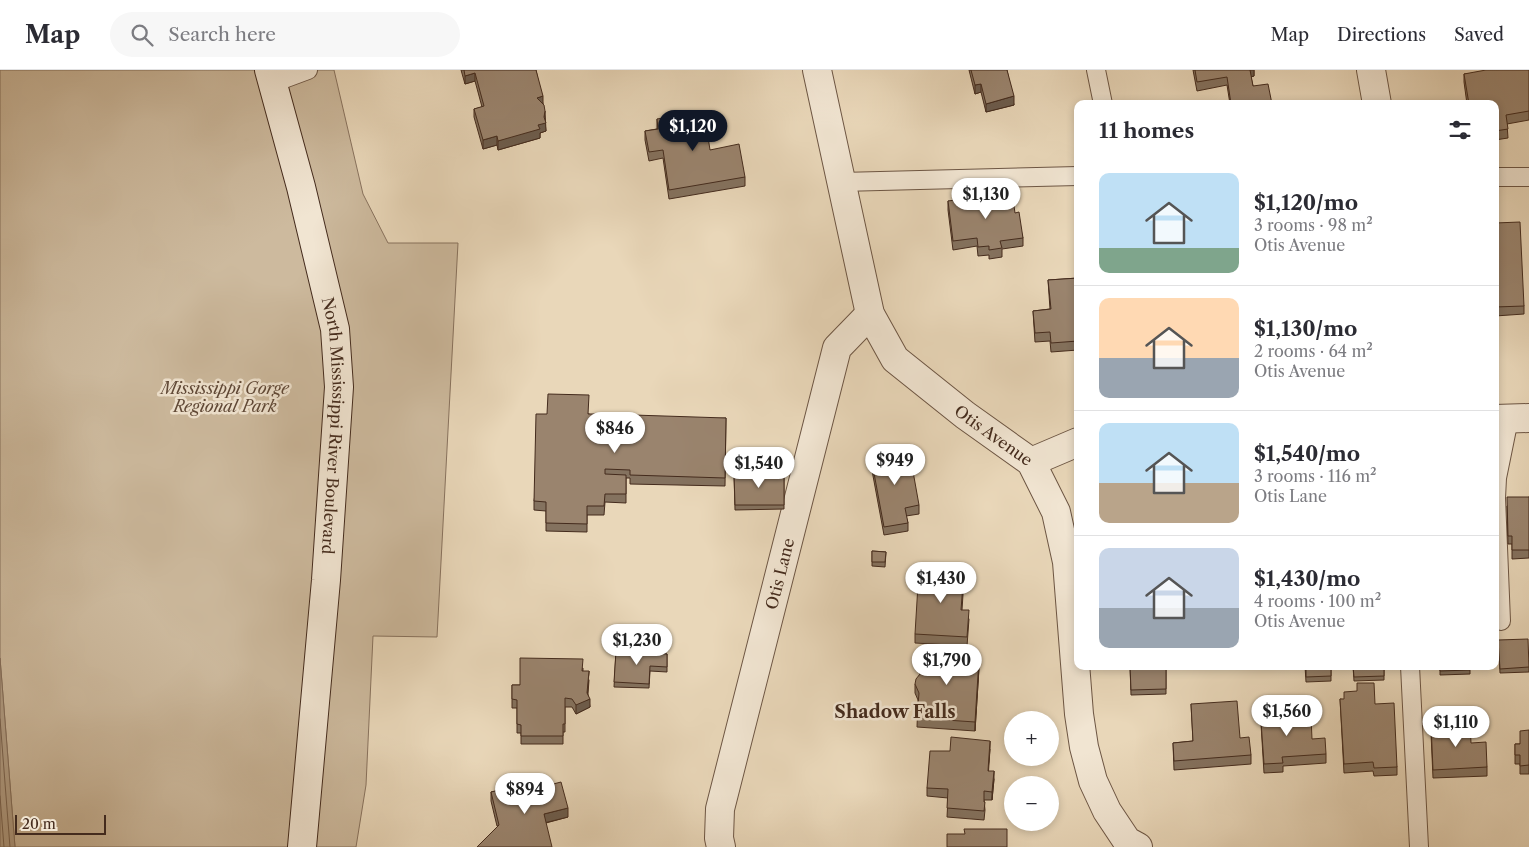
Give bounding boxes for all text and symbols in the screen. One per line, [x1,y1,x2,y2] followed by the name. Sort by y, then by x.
[110,12,460,57] search box
[25,20,80,49] text: Map
[128,21,156,49] icon: search
[168,23,276,46] text: Search here
[1270,24,1309,46] text: Map
[1337,24,1426,46] text: Directions
[1454,24,1504,46] text: Saved
[652,109,734,152] pin: $1,120
[669,116,717,136] text: $1,120
[1446,116,1474,144] icon: filters
[1099,118,1194,143] text: 11 homes
[945,178,1027,220] pin: $1,130
[963,184,1009,204] text: $1,130
[1254,190,1358,215] text: $1,120/mo
[1139,193,1199,253] icon: home
[1254,215,1373,235] text: 3 rooms · 98 m²
[1254,235,1345,255] text: Otis Avenue
[318,295,349,555] street label: North Mississippi River Boulevard
[1254,316,1357,341] text: $1,130/mo
[1139,318,1199,378] icon: home
[1254,341,1373,361] text: 2 rooms · 64 m²
[1254,361,1345,381] text: Otis Avenue
[159,378,290,416] park label: Mississippi Gorge Regional Park
[951,401,1037,470] street label: Otis Avenue
[585,412,645,454] pin: $846
[596,418,634,438] text: $846
[1254,441,1360,466] text: $1,540/mo
[1139,443,1199,503] icon: home
[865,444,925,486] pin: $949
[718,446,800,489] pin: $1,540
[876,450,914,470] text: $949
[734,453,784,473] text: $1,540
[1254,466,1377,486] text: 3 rooms · 116 m²
[1254,486,1327,506] text: Otis Lane
[761,536,798,612] street label: Otis Lane
[900,562,982,604] pin: $1,430
[1254,566,1360,591] text: $1,430/mo
[916,568,966,588] text: $1,430
[1139,568,1199,628] icon: home
[1254,591,1381,611] text: 4 rooms · 100 m²
[1254,611,1345,631] text: Otis Avenue
[596,624,678,666] pin: $1,230
[612,630,662,650] text: $1,230
[906,644,988,686] pin: $1,790
[923,650,971,670] text: $1,790
[1246,694,1328,737] pin: $1,560
[834,701,956,723] district label: Shadow Falls
[1262,701,1312,721] text: $1,560
[1415,706,1497,748] pin: $1,110
[1004,711,1059,831] map controls
[1004,711,1059,766] button: +
[1434,712,1478,732] text: $1,110
[495,772,555,815] pin: $894
[1004,776,1059,831] button: −
[506,779,544,799] text: $894
[15,812,106,835] scale bar
[22,815,56,833] text: 20 m

